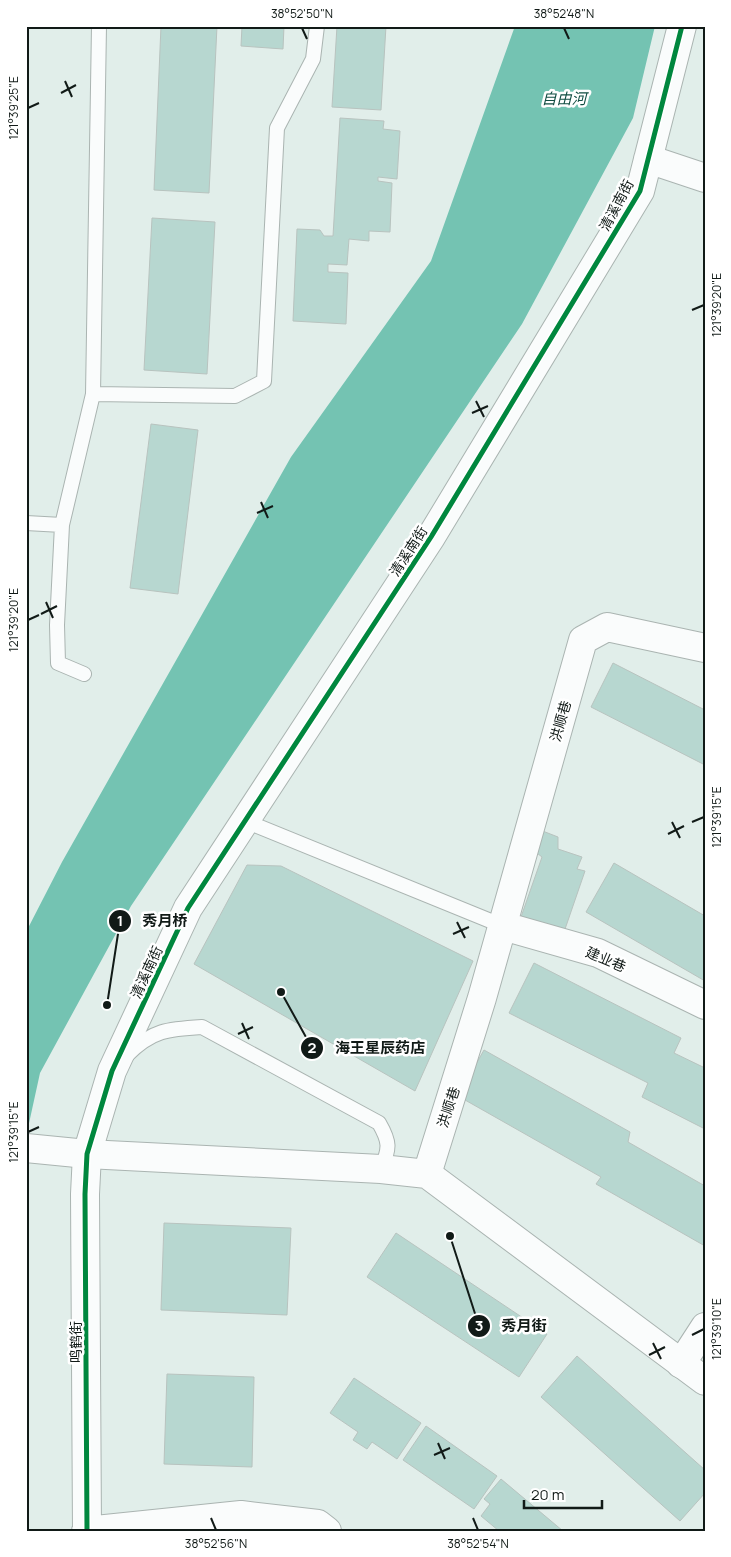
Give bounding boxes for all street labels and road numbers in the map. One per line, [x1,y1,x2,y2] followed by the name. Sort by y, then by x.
[594,176,638,234] street label: 清溪南街
[385,522,431,580] street label: 清溪南街
[545,698,575,744] street label: 洪顺巷
[583,942,629,976] street label: 建业巷
[126,943,166,1001] street label: 清溪南街
[432,1084,464,1130] street label: 洪顺巷
[66,1321,85,1363] street label: 鸣鹤街

